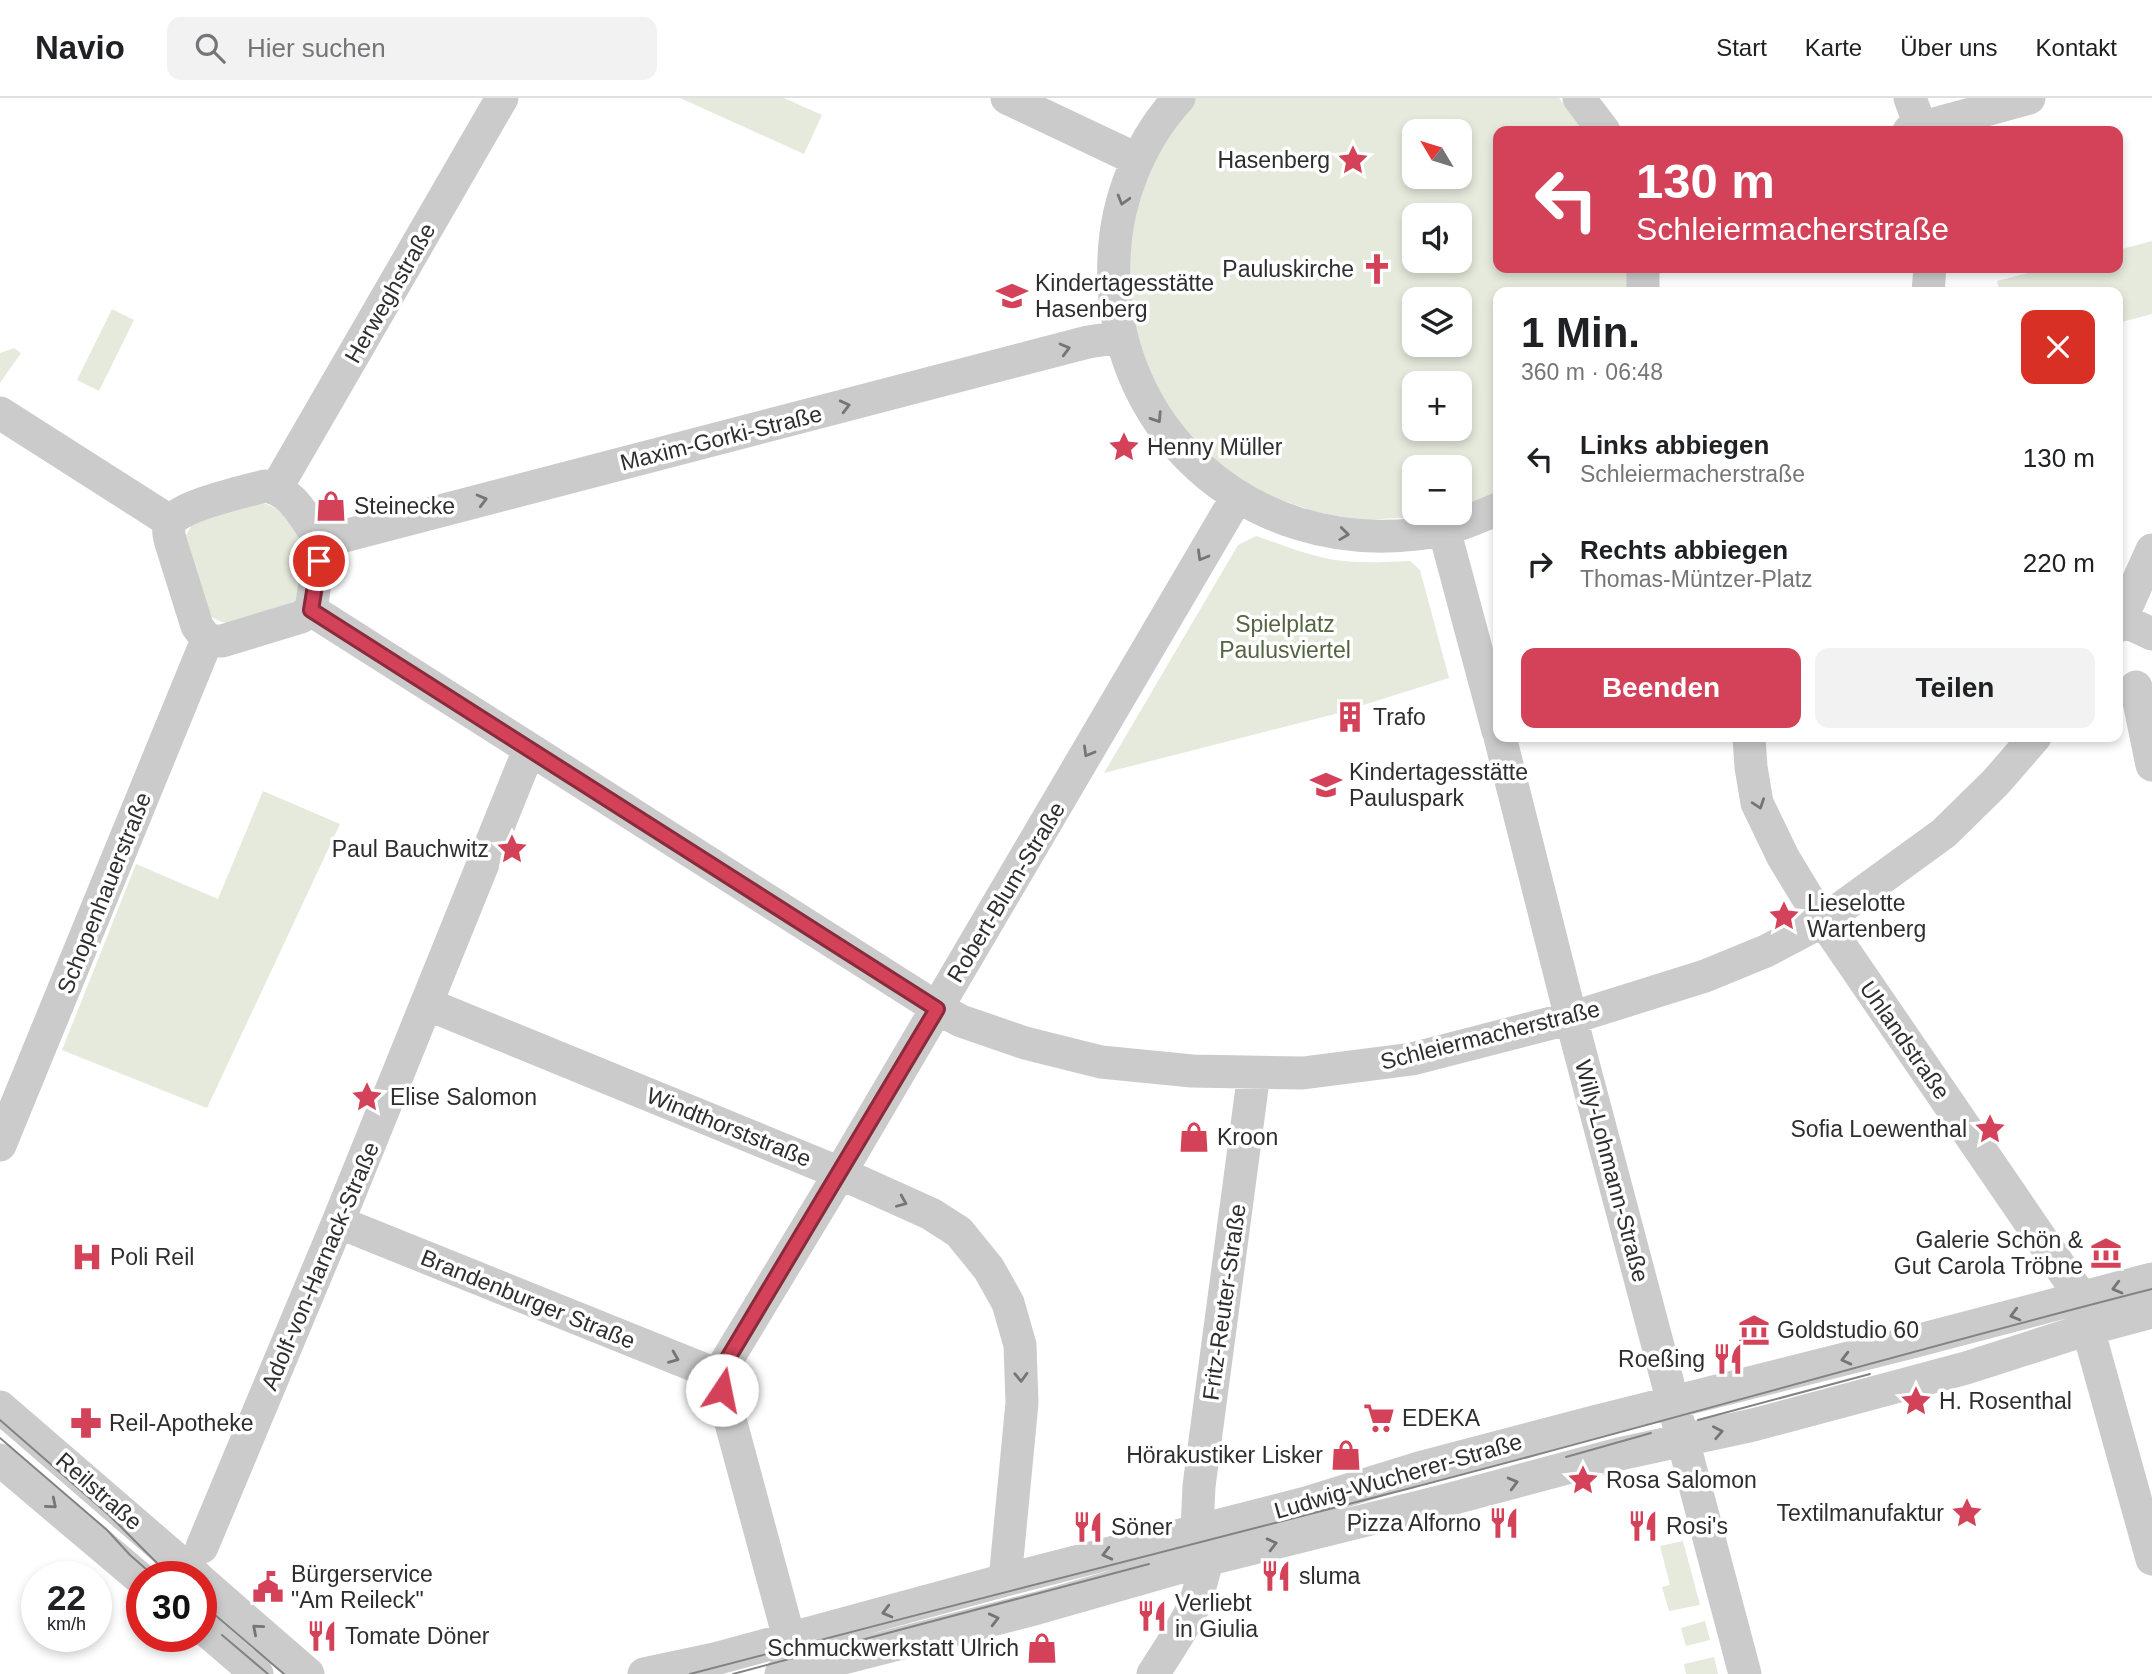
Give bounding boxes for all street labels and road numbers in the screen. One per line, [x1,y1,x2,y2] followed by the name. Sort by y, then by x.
[339,218,441,368] street label: Herweghstraße
[617,400,825,476] street label: Maxim-Gorki-Straße
[52,789,156,997] street label: Schopenhauerstraße
[942,797,1070,987] street label: Robert-Blum-Straße
[1855,976,1955,1104] street label: Uhlandstraße
[1378,995,1602,1075] street label: Schleiermacherstraße
[1570,1057,1654,1285] street label: Willy-Lohmann-Straße
[643,1082,815,1172] street label: Windthorststraße
[256,1138,384,1394] street label: Adolf-von-Harnack-Straße
[1197,1202,1251,1402] street label: Fritz-Reuter-Straße
[417,1244,639,1354] street label: Brandenburger Straße
[1271,1428,1525,1524] street label: Ludwig-Wucherer-Straße
[51,1447,147,1535] street label: Reilstraße

